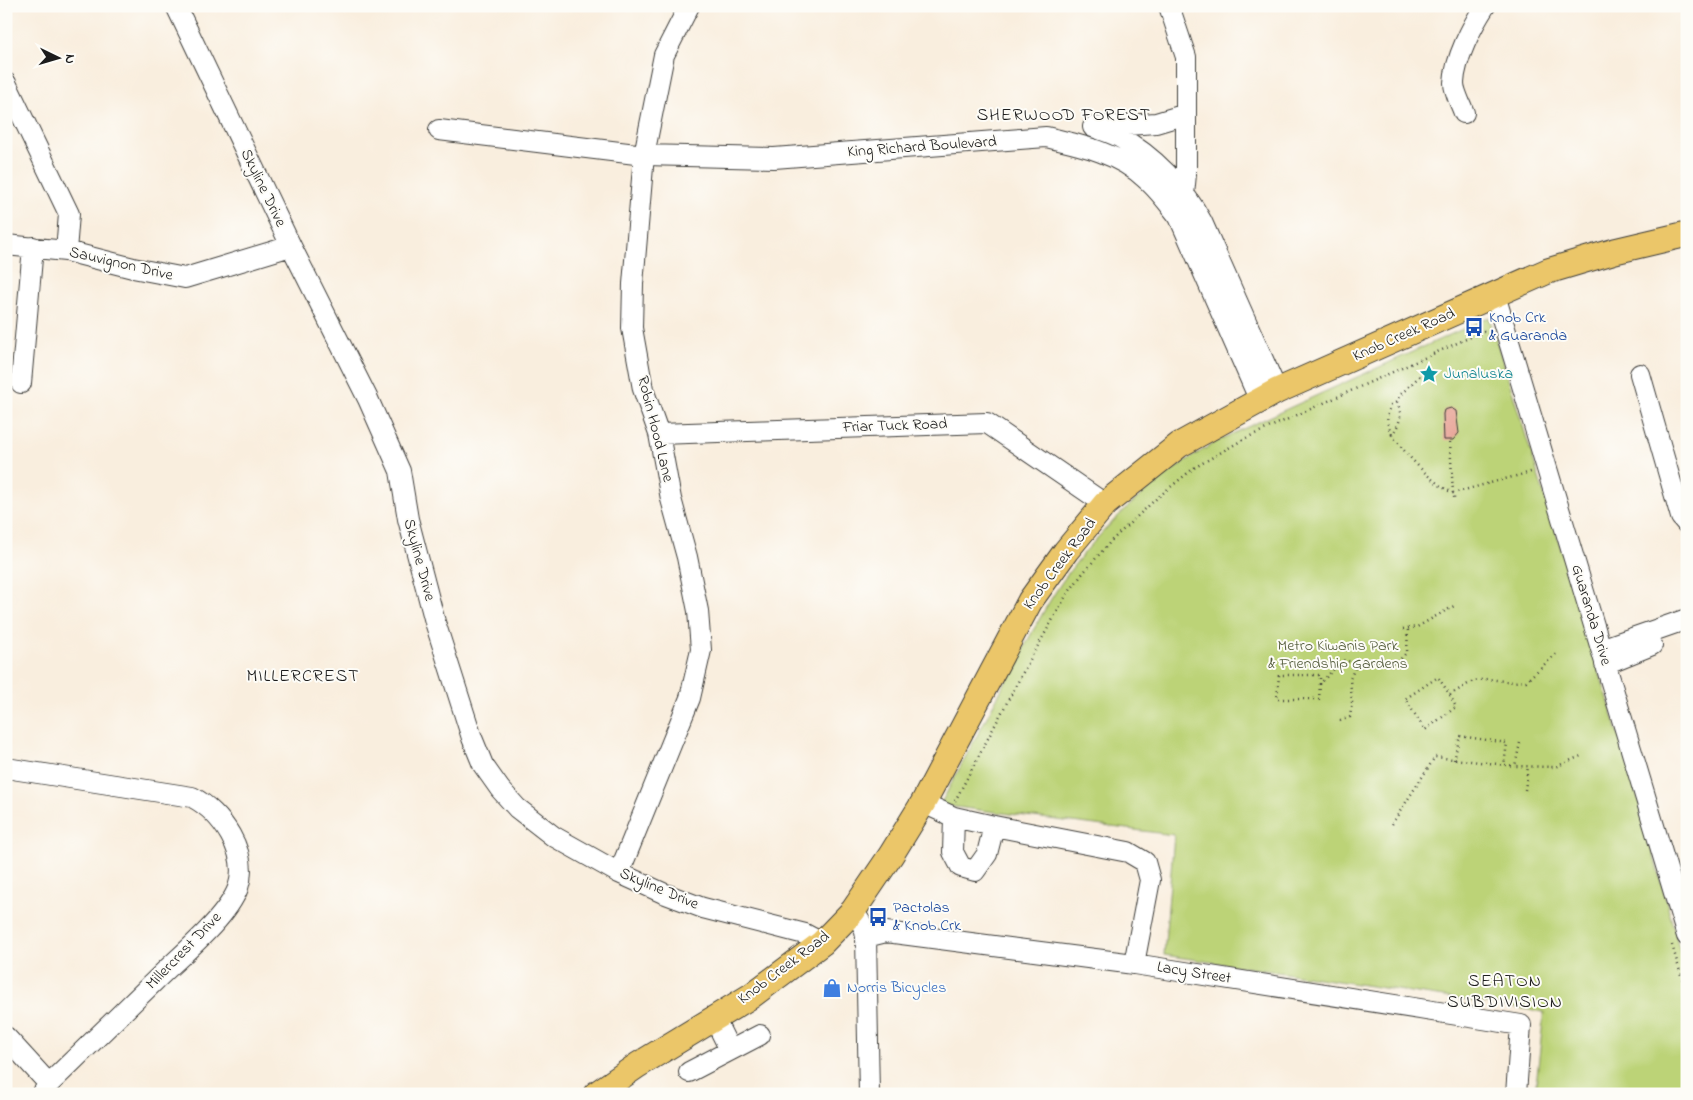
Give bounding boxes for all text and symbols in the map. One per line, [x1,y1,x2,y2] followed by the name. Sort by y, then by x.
[32,32,82,82] north arrow
[59,53,80,65] text: N
[977,103,1151,129] district label: SHERWOOD FOREST
[847,130,997,164] street label: King Richard Boulevard
[234,145,293,232] street label: Skyline Drive
[67,240,176,288] street label: Sauvignon Drive
[1349,302,1459,368] street label: Knob Creek Road
[1489,306,1567,348] place label: Knob Crk & Guaranda
[1463,316,1485,338] bus stop icon: Knob Crk & Guaranda
[1444,362,1513,386] place label: Junaluska
[1418,363,1440,385] place icon: Junaluska
[630,373,680,485] street label: Robin Hood Lane
[841,412,948,440] street label: Friar Tuck Road
[1017,513,1103,615] street label: Knob Creek Road
[397,516,442,605] street label: Skyline Drive
[1564,562,1618,669] street label: Guaranda Drive
[1268,634,1408,676] park label: Metro Kiwanis Park & Friendship Gardens
[246,664,360,690] district label: MILLERCREST
[616,862,703,917] street label: Skyline Drive
[893,896,962,938] place label: Pactolas & Knob Crk
[141,906,228,995] street label: Millercrest Drive
[867,906,889,928] bus stop icon: Pactolas & Knob Crk
[733,925,835,1011] street label: Knob Creek Road
[1155,955,1233,991] street label: Lacy Street
[1447,969,1563,1016] district label: SEATON SUBDIVISION
[847,976,946,1000] place label: Norris Bicycles
[821,977,843,999] shop icon: Norris Bicycles

